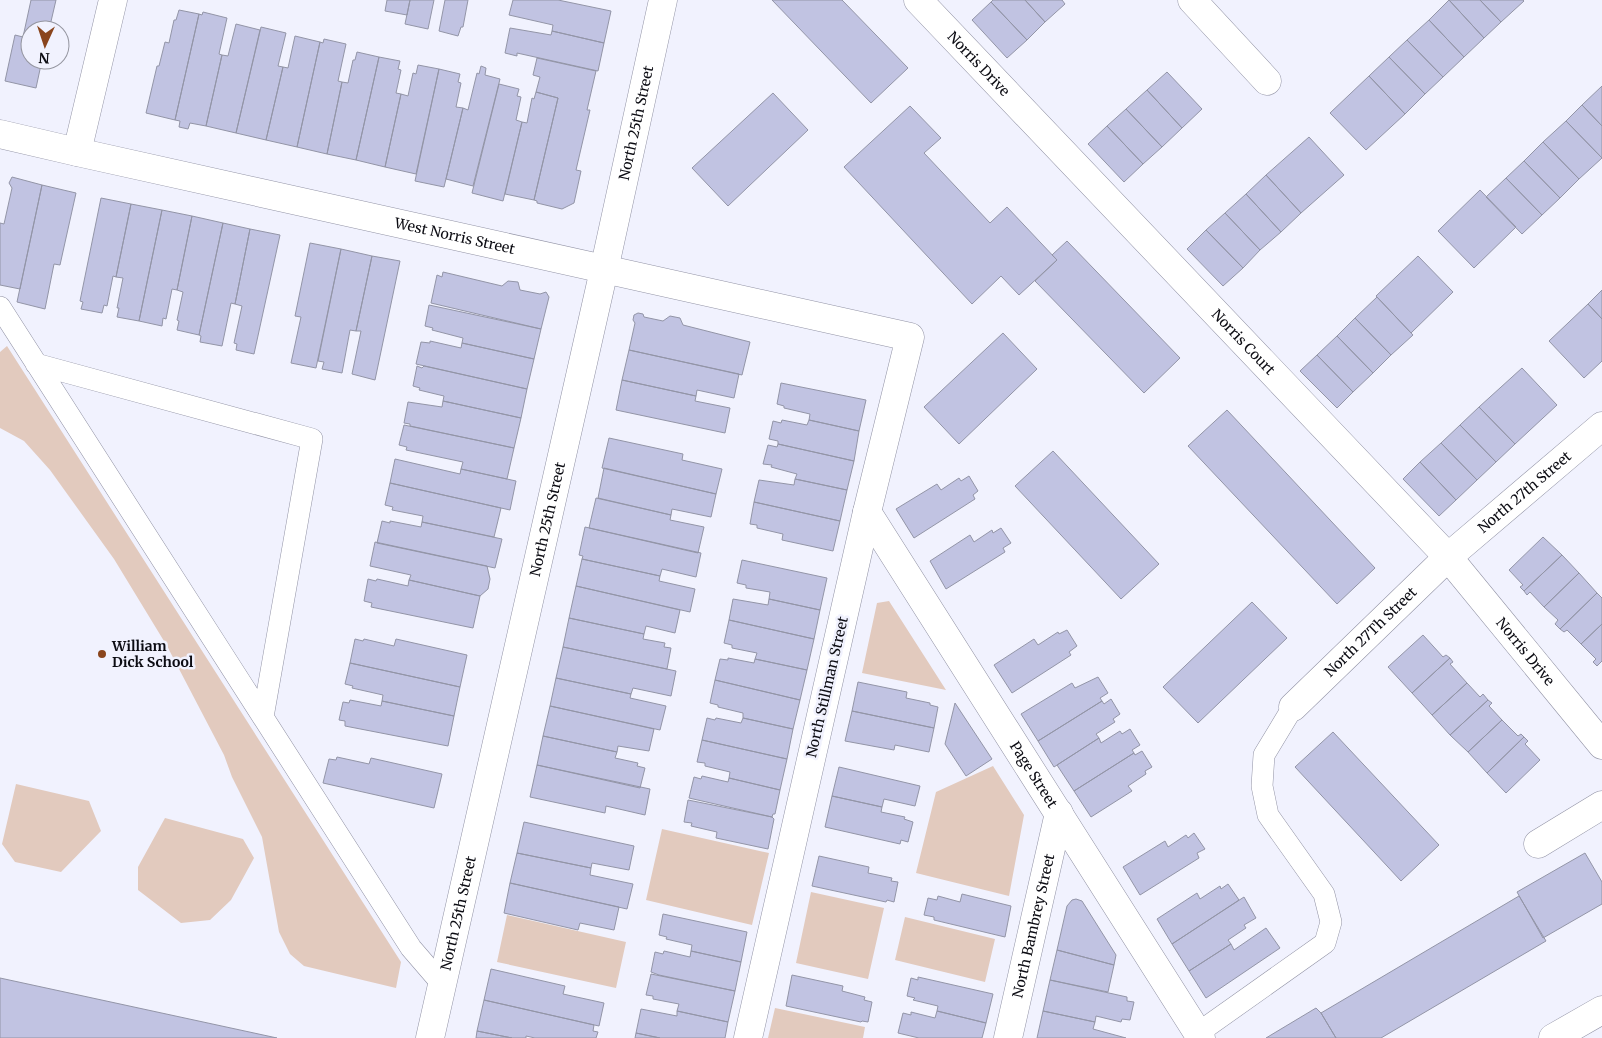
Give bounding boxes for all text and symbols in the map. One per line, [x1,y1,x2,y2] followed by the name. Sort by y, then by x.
[20,20,70,70] north arrow
[944,28,1014,100] street label: Norris Drive
[38,49,50,67] text: N
[615,63,658,182] street label: North 25th Street
[392,214,517,258] street label: West Norris Street
[1208,305,1279,379] street label: Norris Court
[1474,447,1575,537] street label: North 27th Street
[526,460,569,578] street label: North 25th Street
[1321,583,1421,681] street label: North 27Th Street
[802,614,852,759] street label: North Stillman Street
[1492,614,1559,689] street label: Norris Drive
[111,637,194,671] place label: William Dick School
[96,648,108,660] marker: William Dick School
[1006,738,1062,812] street label: Page Street
[1008,851,1059,1000] street label: North Bambrey Street
[437,854,480,972] street label: North 25th Street

